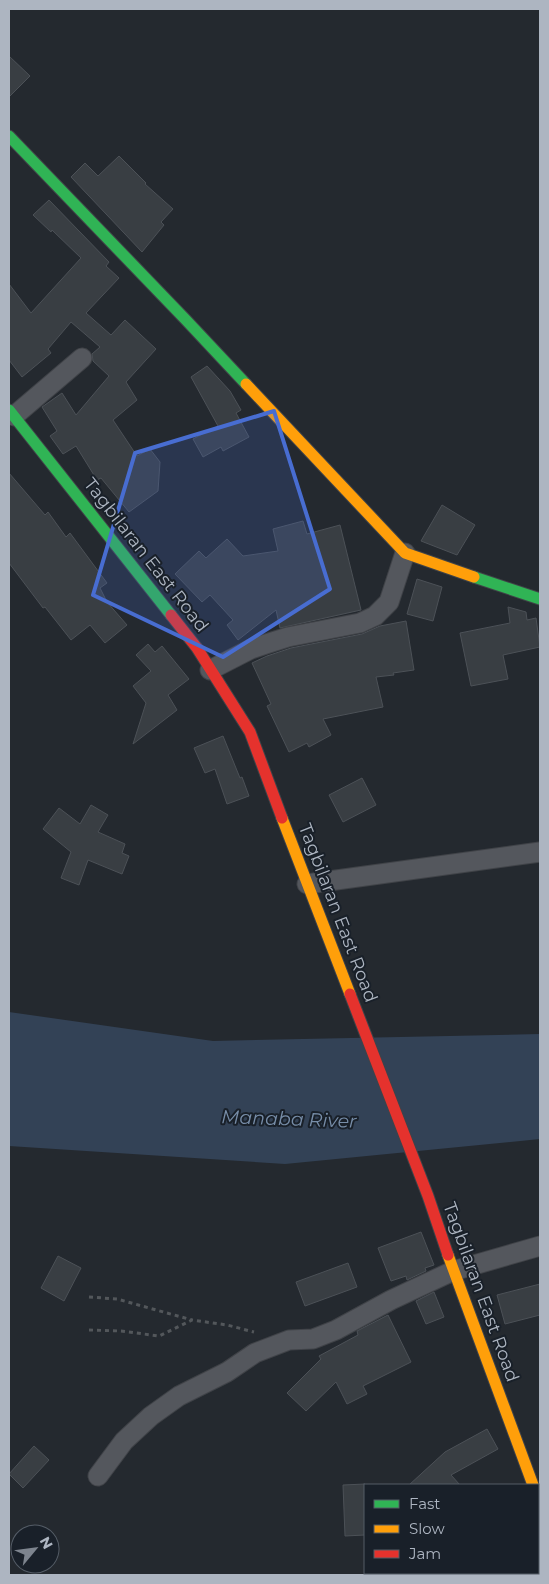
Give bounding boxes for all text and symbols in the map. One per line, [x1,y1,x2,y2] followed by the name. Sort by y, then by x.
[79,474,213,636] street label: Tagbilaran East Road
[294,821,382,1005] street label: Tagbilaran East Road
[221,1105,357,1133] water label: Manaba River
[438,1199,524,1385] street label: Tagbilaran East Road
[364,1484,539,1574] legend
[409,1494,440,1513] text: Fast
[409,1519,445,1538] text: Slow
[10,1524,60,1574] north arrow
[36,1533,57,1552] text: N
[408,1544,441,1563] text: Jam

